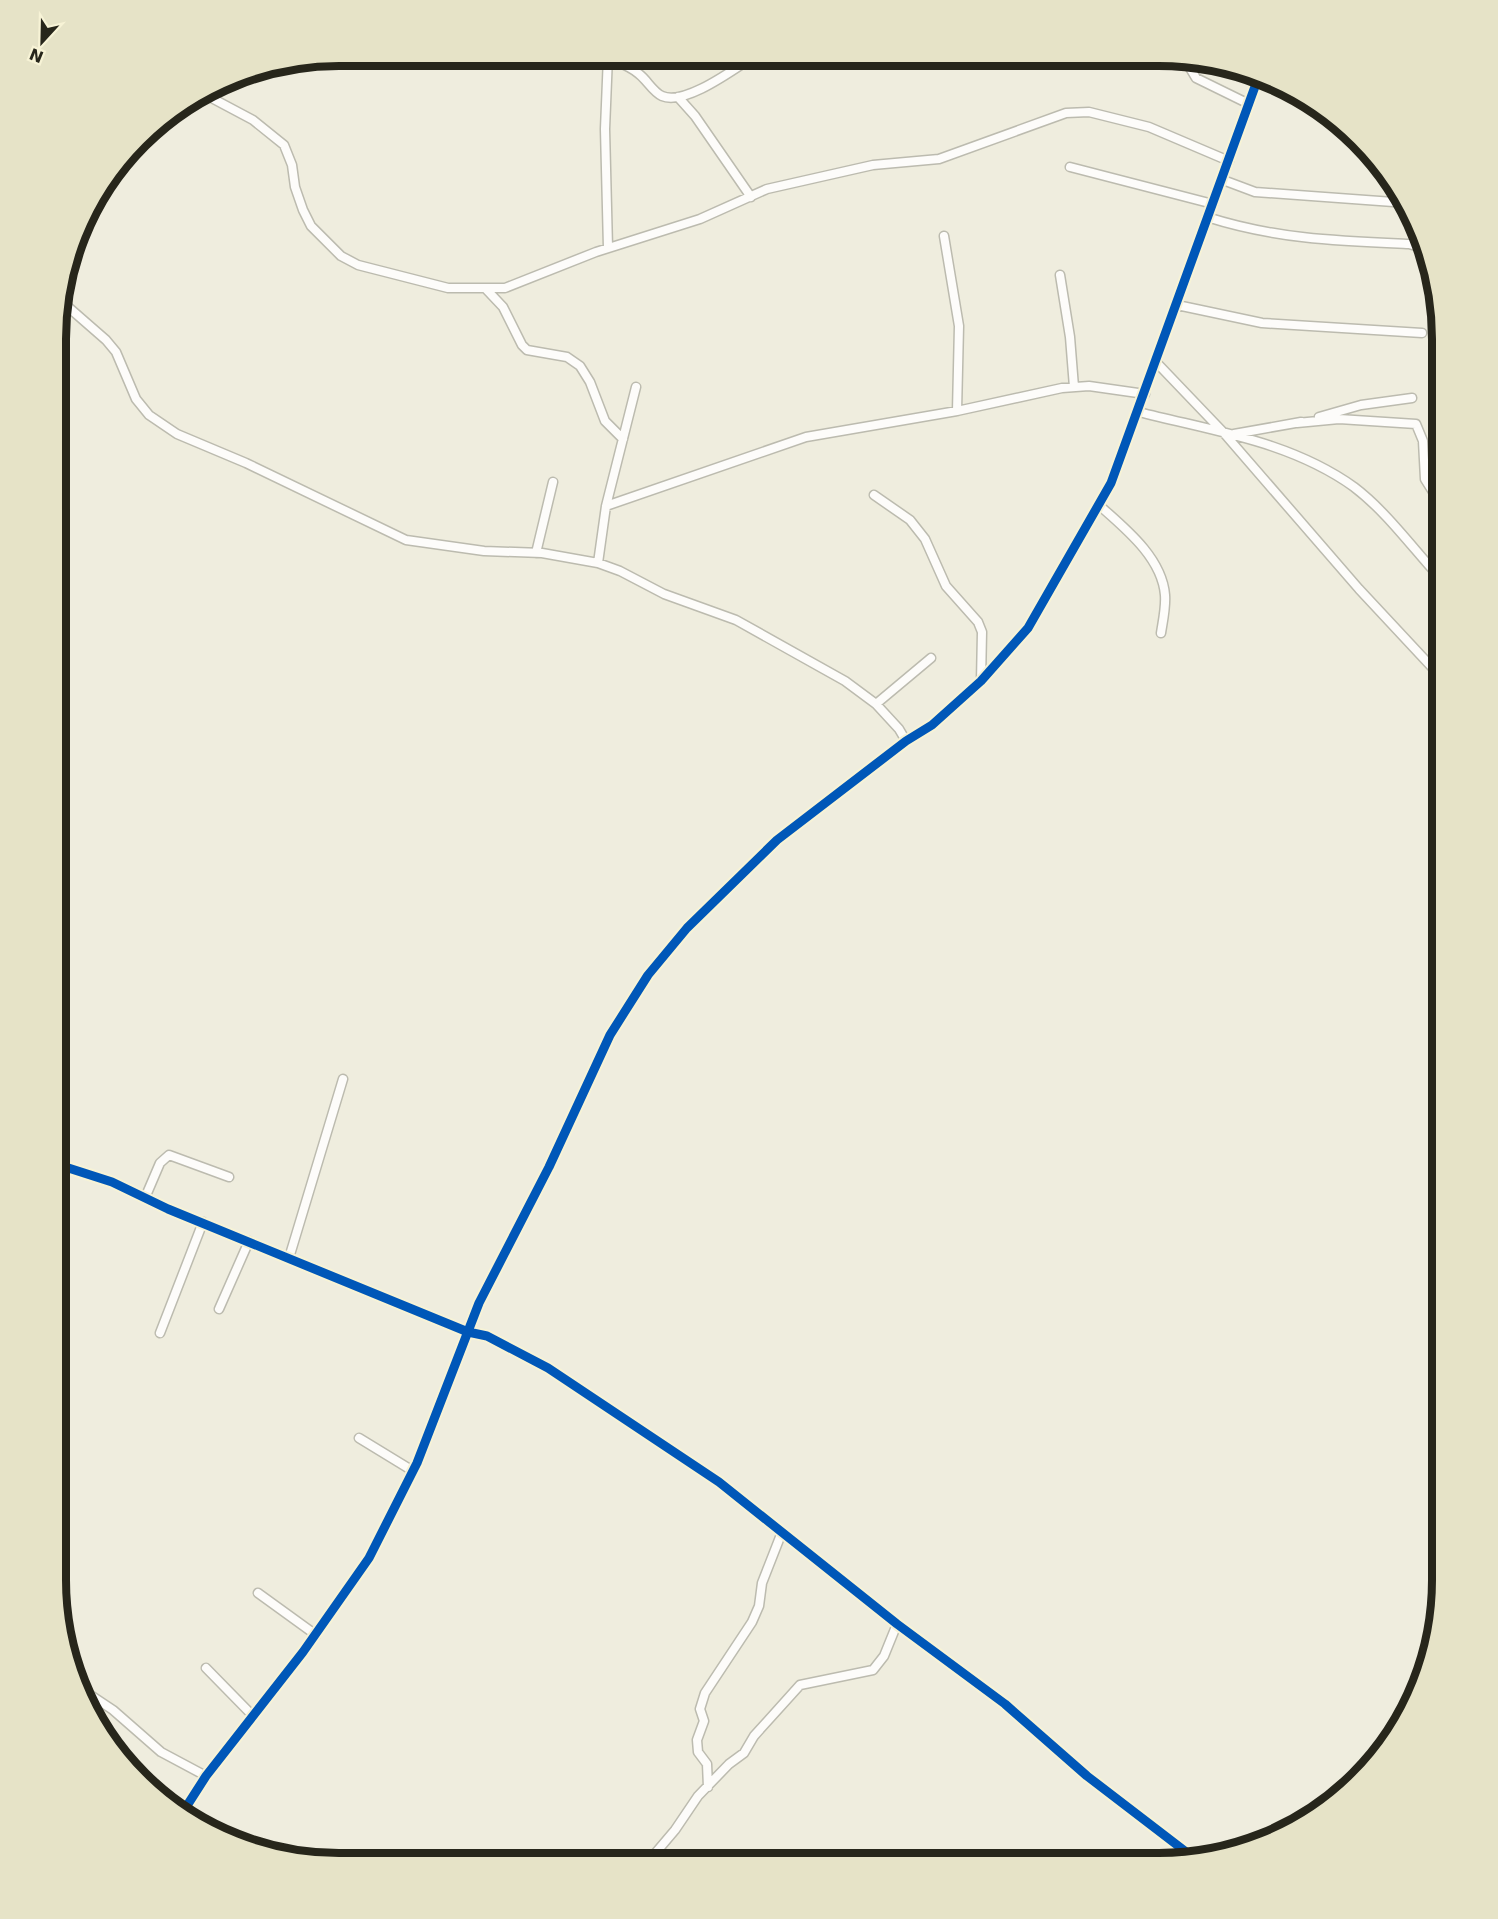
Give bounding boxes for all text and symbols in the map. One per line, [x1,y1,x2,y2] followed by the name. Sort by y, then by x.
[12,12,72,72] north arrow
[27,44,46,67] text: N

